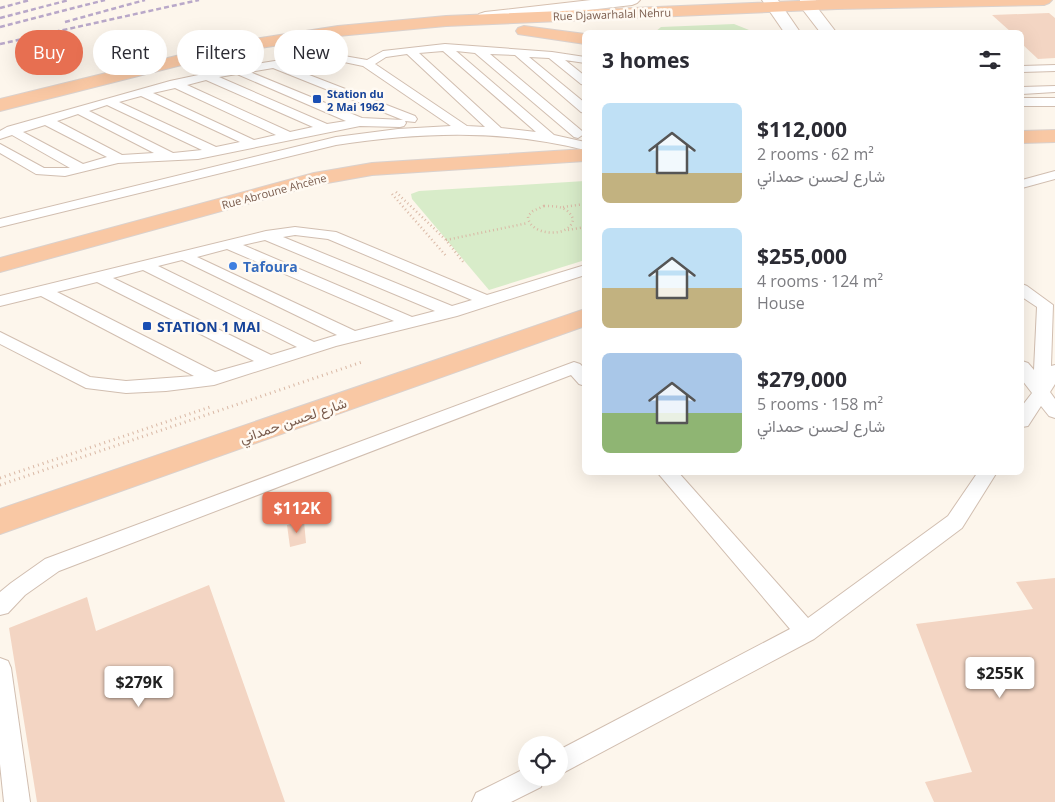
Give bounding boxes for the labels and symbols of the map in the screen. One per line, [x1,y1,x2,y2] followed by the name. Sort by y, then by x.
[553,4,671,24] street label: Rue Djawarhalal Nehru
[327,86,385,114] place label: Station du 2 Mai 1962
[311,93,323,105] marker: Station du 2 Mai 1962
[220,170,328,212] street label: Rue Abroune Ahcène
[243,257,298,276] place label: Tafoura
[227,260,239,272] marker: Tafoura
[157,317,261,336] place label: STATION 1 MAI
[141,320,153,332] marker: STATION 1 MAI
[237,393,350,450] street label: شارع لحسن حمداني
[262,492,332,534] pin: $112K
[965,656,1035,699] pin: $255K
[104,666,174,708] pin: $279K

